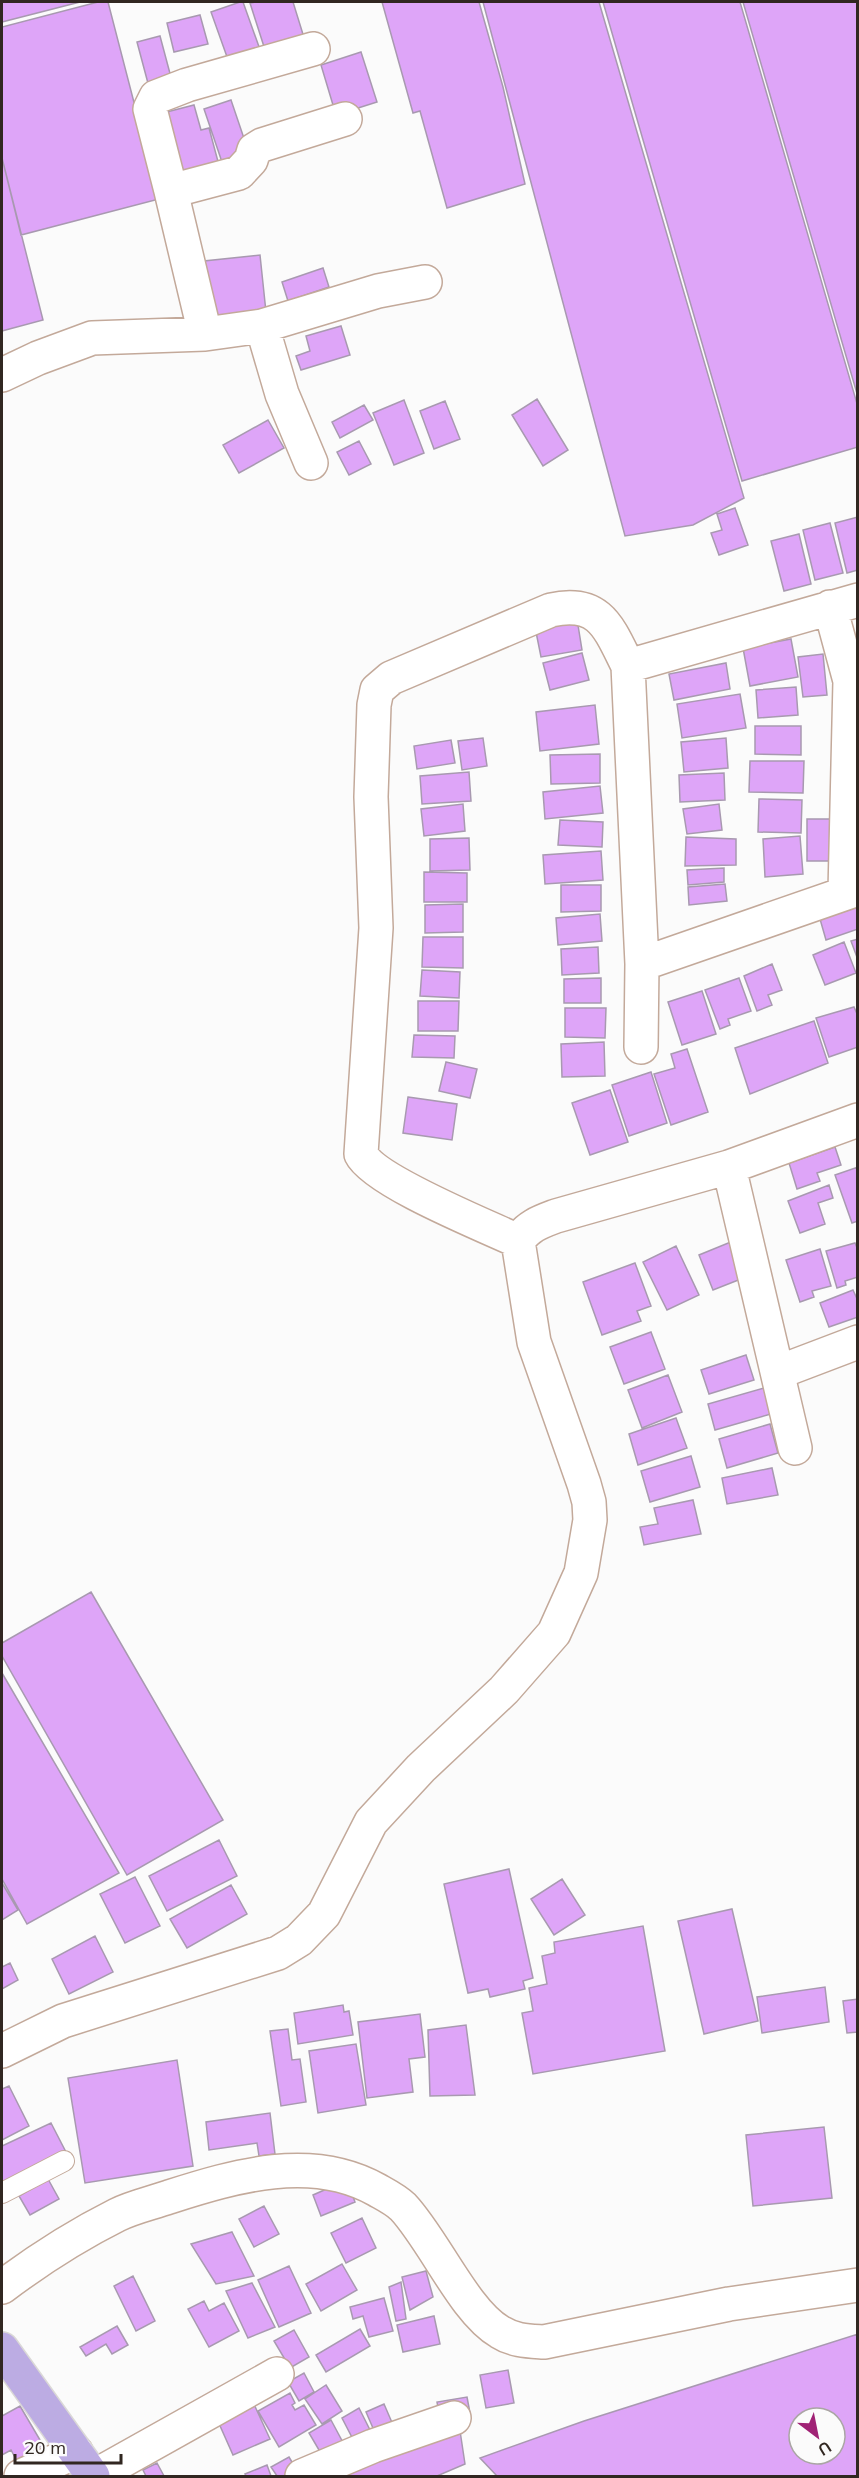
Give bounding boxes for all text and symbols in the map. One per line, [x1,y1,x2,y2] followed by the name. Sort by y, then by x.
[787,2406,847,2466] north arrow
[15,2427,122,2465] scale bar
[24,2436,66,2459] text: 20 m
[815,2437,835,2460] text: U

